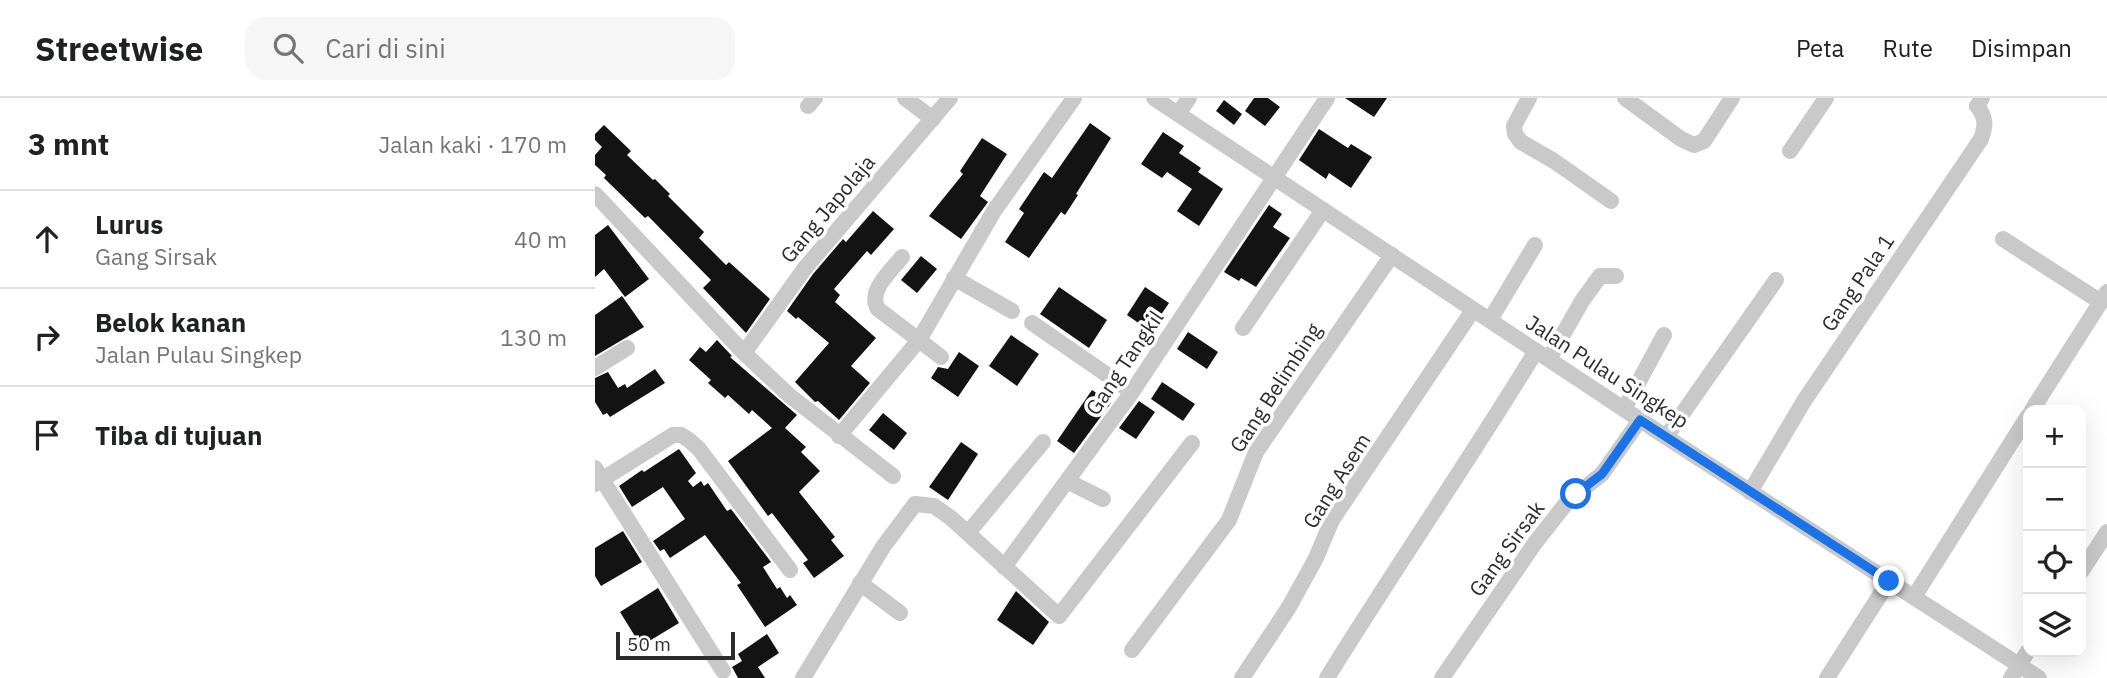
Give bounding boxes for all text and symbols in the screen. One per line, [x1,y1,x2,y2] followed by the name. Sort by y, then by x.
[245,17,735,80] search box
[35,27,203,70] text: Streetwise
[269,29,307,67] icon: search
[325,31,446,65] text: Cari di sini
[1796,32,1844,64] text: Peta
[1882,32,1933,64] text: Rute
[1971,32,2072,64] text: Disimpan
[28,124,109,163] text: 3 mnt
[379,129,567,159] text: Jalan kaki · 170 m
[774,148,881,268] street label: Gang Japolaja
[95,207,163,241] text: Lurus
[28,220,66,258] icon: ahead
[514,224,567,254] text: 40 m
[1814,228,1900,337] street label: Gang Pala 1
[95,241,217,271] text: Gang Sirsak
[1079,304,1170,420] street label: Gang Tangkil
[95,305,246,339] text: Belok kanan
[1521,308,1694,434] street label: Jalan Pulau Singkep
[1223,317,1327,457] street label: Gang Belimbing
[28,318,66,356] icon: right
[500,322,567,352] text: 130 m
[95,339,302,369] text: Jalan Pulau Singkep
[2023,405,2086,657] map controls
[2023,405,2086,468] button: +
[28,416,66,454] icon: arrive
[95,418,262,452] text: Tiba di tujuan
[1296,428,1376,533] street label: Gang Asem
[2023,468,2086,531] button: −
[1560,478,1591,509] route start
[1462,495,1550,602] street label: Gang Sirsak
[2023,531,2086,594] button: locate
[1873,565,1904,596] route end
[2023,594,2086,657] button: layers
[616,629,735,661] scale bar
[627,632,671,656] text: 50 m

